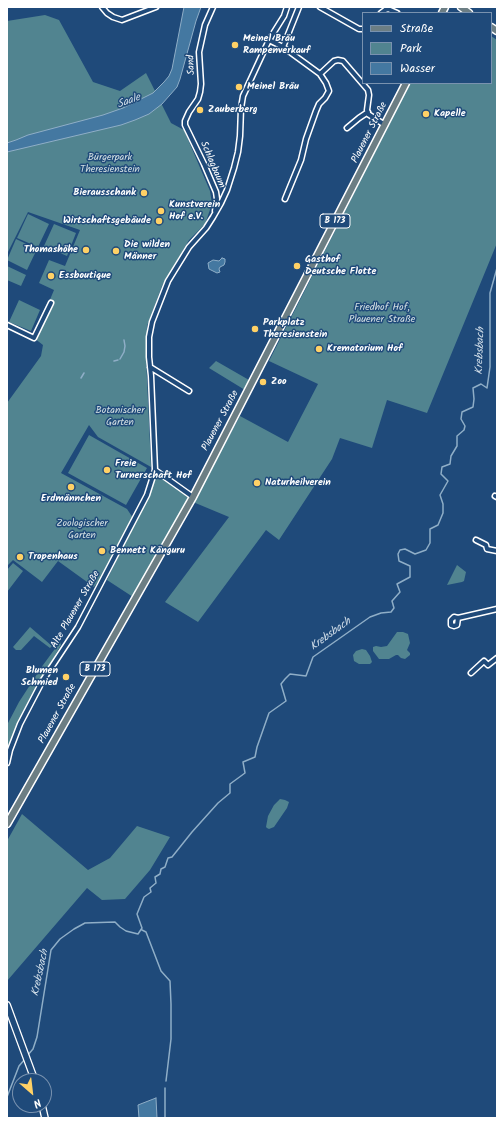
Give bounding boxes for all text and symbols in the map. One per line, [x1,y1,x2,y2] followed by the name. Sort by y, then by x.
[362,12,492,84] legend
[400,19,433,38] text: Straße
[243,33,310,56] place label: Meinel Bräu Rampenverkauf
[400,39,422,58] text: Park
[230,40,240,50] marker: Meinel Bräu Rampenverkauf
[186,55,198,75] street label: Sand
[400,59,435,78] text: Wasser
[247,81,299,93] place label: Meinel Bräu
[234,82,244,92] marker: Meinel Bräu
[116,92,142,112] water label: Saale
[350,101,390,165] street label: Plauener Straße
[208,104,258,116] place label: Zauberberg
[195,105,205,115] marker: Zauberberg
[434,108,466,120] place label: Kapelle
[421,109,431,119] marker: Kapelle
[197,140,227,190] street label: Schlagbaum
[80,152,140,176] park label: Bürgerpark Theresienstein
[73,187,136,199] place label: Bierausschank
[139,188,149,198] marker: Bierausschank
[169,199,220,222] place label: Kunstverein Hof e.V.
[156,206,166,216] marker: Kunstverein Hof e.V.
[320,214,350,228] road number: B 173
[63,215,151,227] place label: Wirtschaftsgebäude
[154,216,164,226] marker: Wirtschaftsgebäude
[124,239,170,262] place label: Die wilden Männer
[24,244,78,256] place label: Thomashöhe
[81,245,91,255] marker: Thomashöhe
[111,246,121,256] marker: Die wilden Männer
[305,254,376,278] place label: Gasthof Deutsche Flotte
[292,261,302,271] marker: Gasthof Deutsche Flotte
[59,270,111,282] place label: Essboutique
[46,271,56,281] marker: Essboutique
[349,302,415,326] park label: Friedhof Hof, Plauener Straße
[263,317,327,340] place label: Parkplatz Theresienstein
[250,324,260,334] marker: Parkplatz Theresienstein
[474,327,488,375] water label: Krebsbach
[327,343,402,355] place label: Krematorium Hof
[314,344,324,354] marker: Krematorium Hof
[271,376,287,388] place label: Zoo
[258,377,268,387] marker: Zoo
[200,389,242,453] street label: Plauener Straße
[95,405,145,428] park label: Botanischer Garten
[115,458,191,482] place label: Freie Turnerschaft Hof
[102,465,112,475] marker: Freie Turnerschaft Hof
[265,477,331,489] place label: Naturheilverein
[252,478,262,488] marker: Naturheilverein
[66,482,76,492] marker: Erdmännchen
[41,493,101,505] place label: Erdmännchen
[56,518,108,542] park label: Zoologischer Garten
[110,545,185,557] place label: Bennett Känguru
[97,546,107,556] marker: Bennett Känguru
[28,551,78,563] place label: Tropenhaus
[15,552,25,562] marker: Tropenhaus
[49,569,103,651] street label: Alte Plauener Straße
[308,616,354,654] water label: Krebsbach
[80,662,110,676] road number: B 173
[21,665,58,688] place label: Blumen Schmied
[61,672,71,682] marker: Blumen Schmied
[37,682,79,746] street label: Plauener Straße
[30,949,52,997] water label: Krebsbach
[12,1073,52,1113] north arrow
[30,1093,44,1112] text: N

